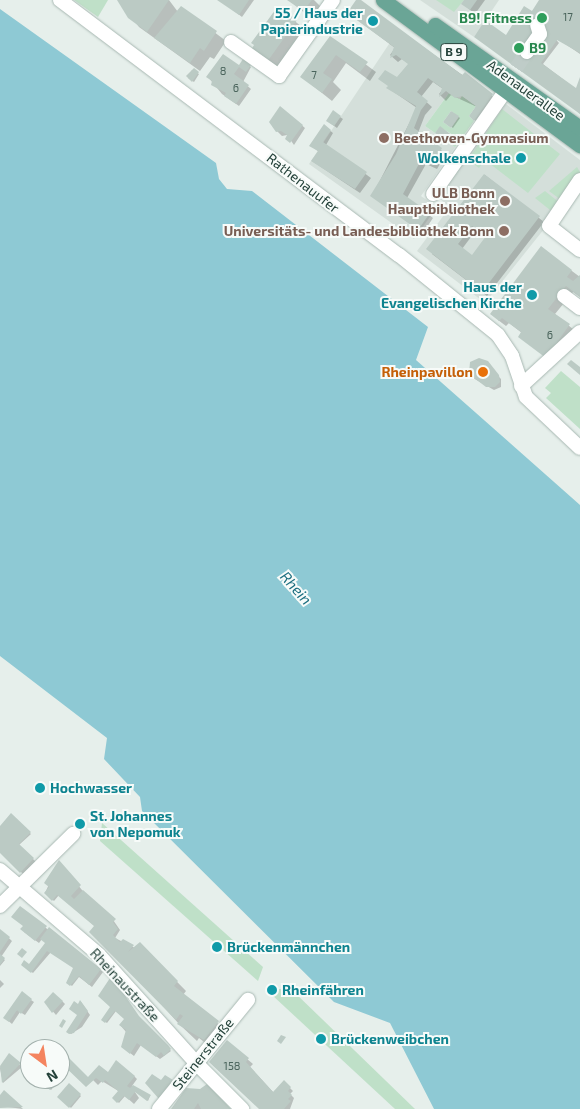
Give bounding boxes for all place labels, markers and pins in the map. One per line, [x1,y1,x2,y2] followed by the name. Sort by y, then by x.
[260,5,363,38] place label: 55 / Haus der Papierindustrie
[459,10,532,26] place label: B9! Fitness
[536,12,548,24] marker: B9! Fitness
[367,15,379,27] marker: 55 / Haus der Papierindustrie
[529,40,546,56] place label: B9
[513,42,525,54] marker: B9
[394,130,549,146] place label: Beethoven-Gymnasium
[378,132,390,144] marker: Beethoven-Gymnasium
[417,150,511,166] place label: Wolkenschale
[515,152,527,164] marker: Wolkenschale
[388,185,495,218] place label: ULB Bonn Hauptbibliothek
[499,195,511,207] marker: ULB Bonn Hauptbibliothek
[224,223,494,239] place label: Universitäts- und Landesbibliothek Bonn
[498,225,510,237] marker: Universitäts- und Landesbibliothek Bonn
[381,279,522,312] place label: Haus der Evangelischen Kirche
[526,289,538,301] marker: Haus der Evangelischen Kirche
[381,364,473,380] place label: Rheinpavillon
[477,366,489,378] marker: Rheinpavillon
[50,780,132,796] place label: Hochwasser
[34,782,46,794] marker: Hochwasser
[90,808,181,840] place label: St. Johannes von Nepomuk
[74,818,86,830] marker: St. Johannes von Nepomuk
[227,939,350,955] place label: Brückenmännchen
[211,941,223,953] marker: Brückenmännchen
[282,982,364,998] place label: Rheinfähren
[266,984,278,996] marker: Rheinfähren
[331,1031,449,1047] place label: Brückenweibchen
[315,1033,327,1045] marker: Brückenweibchen

